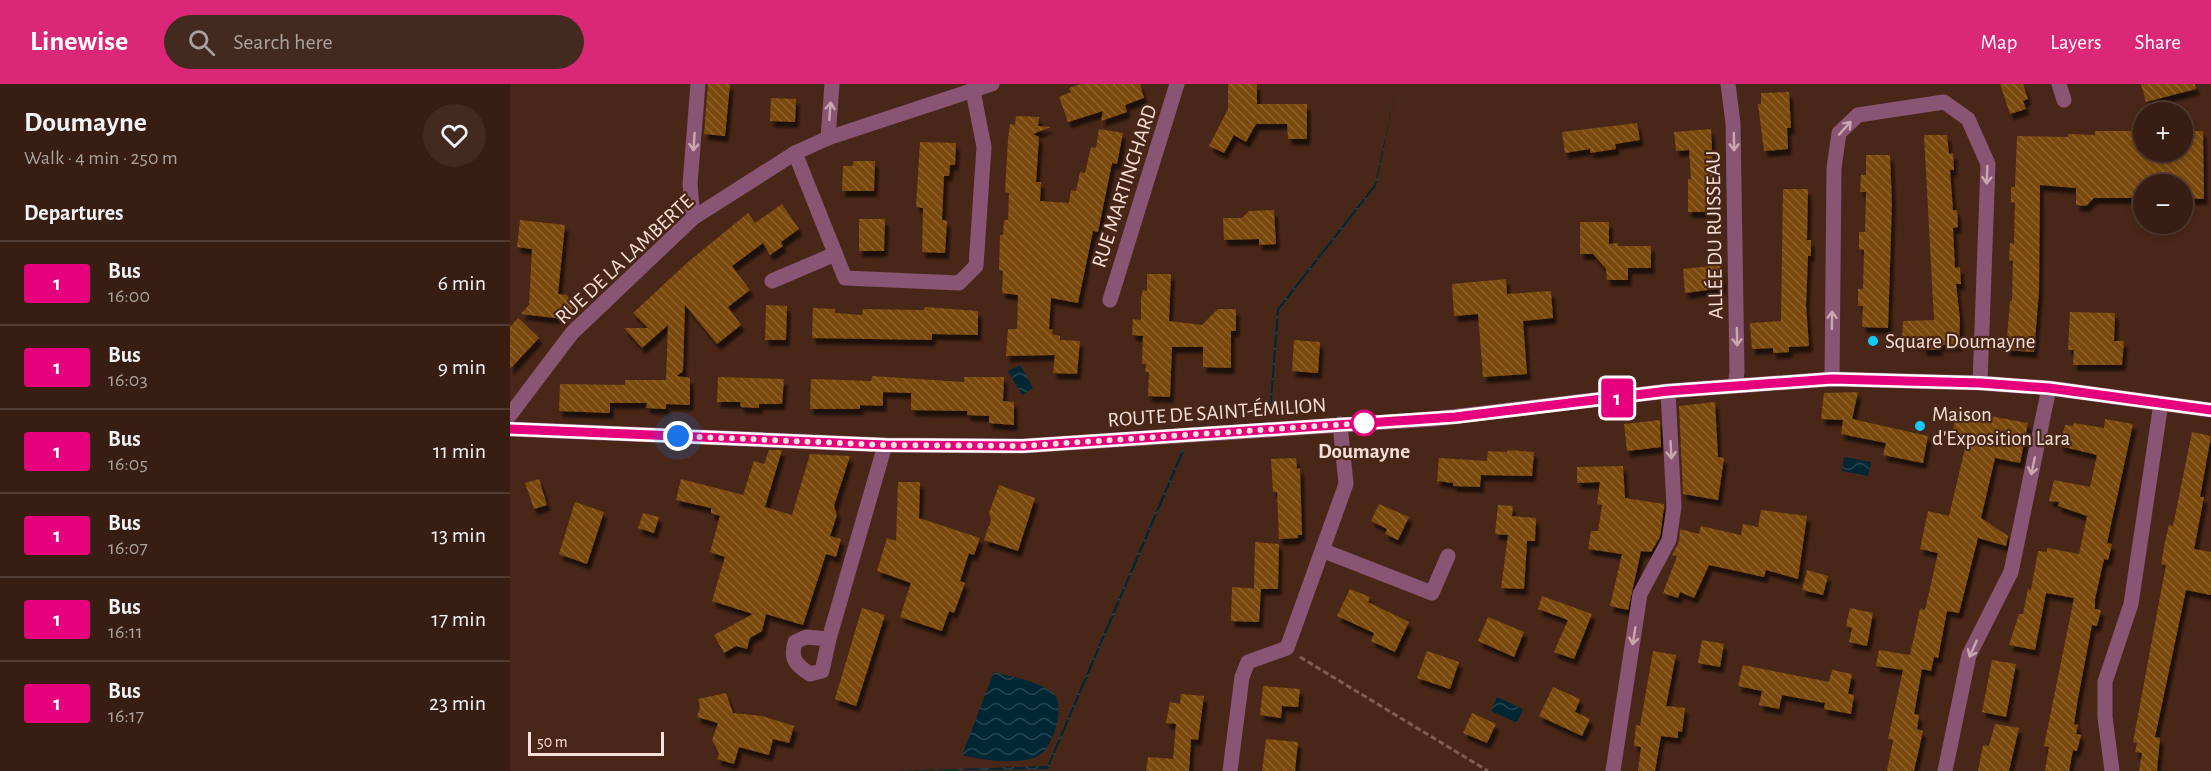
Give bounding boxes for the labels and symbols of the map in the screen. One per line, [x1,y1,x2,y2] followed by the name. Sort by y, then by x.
[825,101,836,121] one-way arrow
[1088,102,1161,270] street label: RUE MARTINCHARD
[1838,121,1852,136] one-way arrow
[688,132,699,152] one-way arrow
[1728,132,1740,152] one-way arrow
[1701,151,1726,319] street label: ALLÉE DU RUISSEAU
[1982,164,1993,184] one-way arrow
[552,190,697,328] street label: RUE DE LA LAMBERTE
[1826,311,1838,331] one-way arrow
[1731,327,1743,347] one-way arrow
[1885,331,2035,352] place label: Square Doumayne
[1866,334,1880,348] marker: Square Doumayne
[1598,378,1636,418] line badge: 1
[1107,392,1327,431] street label: ROUTE DE SAINT-ÉMILION
[1932,404,2070,449] place label: Maison d'Exposition Lara
[1351,410,1377,436] marker: Doumayne
[1913,419,1927,433] marker: Maison d'Exposition Lara
[663,421,693,451] your location
[1666,439,1677,459] one-way arrow
[1318,441,1410,462] place label: Doumayne
[2027,455,2038,475] one-way arrow
[1628,626,1639,646] one-way arrow
[1966,640,1978,658] one-way arrow
[528,729,664,756] scale bar

